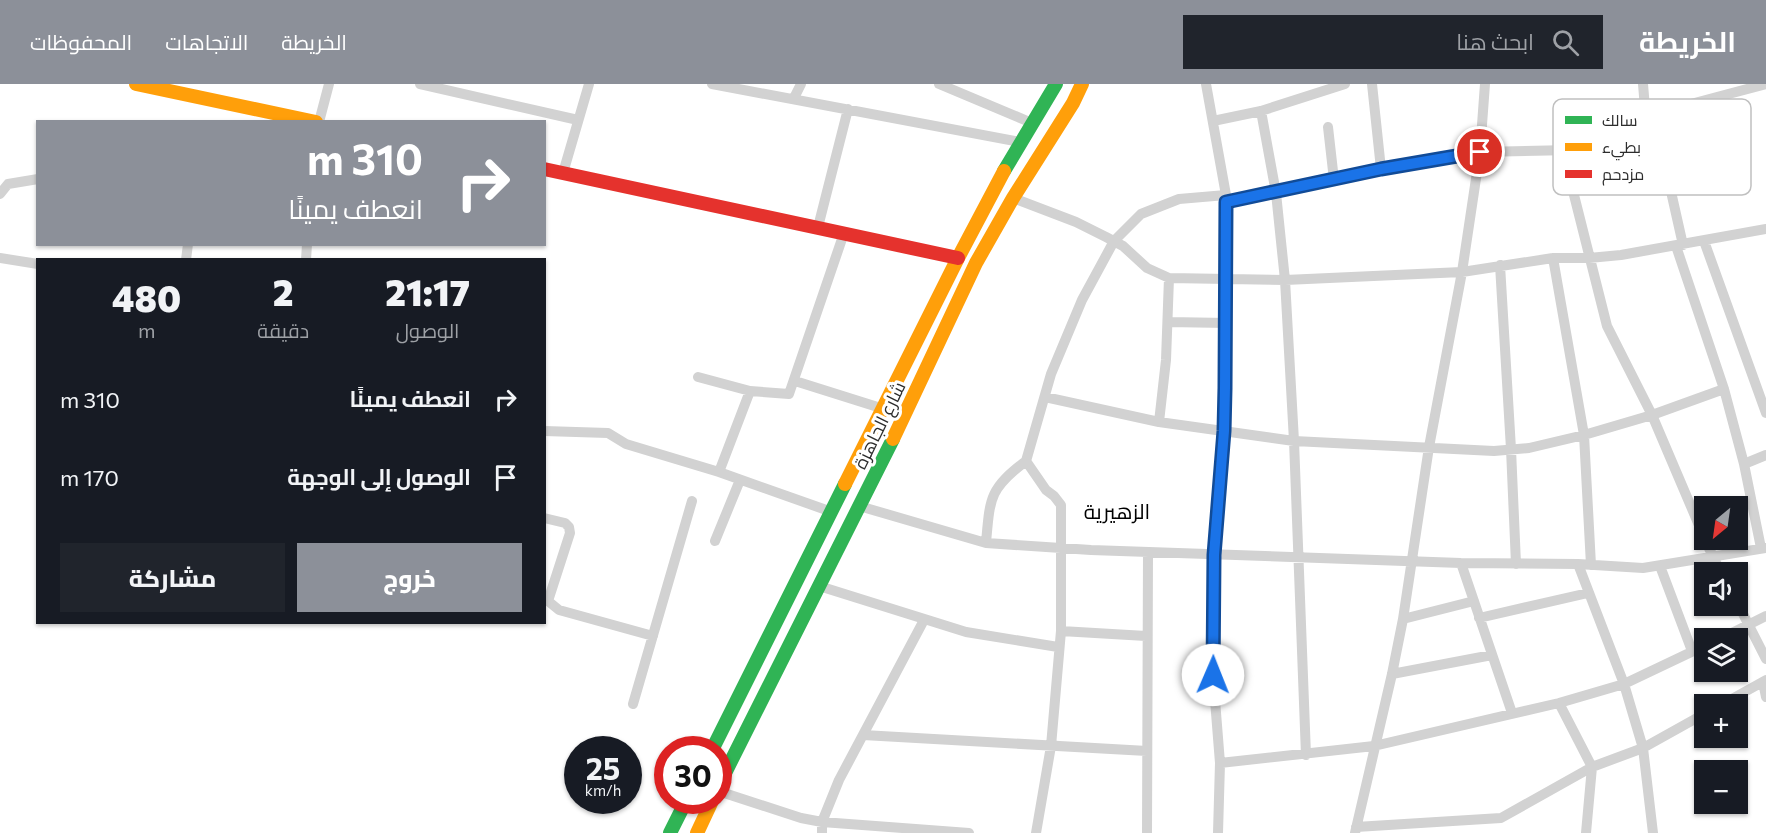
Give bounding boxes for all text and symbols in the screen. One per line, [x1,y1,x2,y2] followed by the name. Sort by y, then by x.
[1183,15,1603,69] search box
[1639,24,1736,58] text: الخريطة
[1549,26,1582,59] icon: search
[1456,28,1534,55] text: ابحث هنا
[30,29,132,54] text: المحفوظات
[165,29,248,54] text: الاتجاهات
[281,29,347,54] text: الخريطة
[1553,99,1751,195] legend
[1602,110,1637,129] text: سالك
[1454,126,1505,177] pin
[307,132,423,184] text: 310 m
[1463,135,1496,168] icon: arrive
[1602,137,1641,161] text: بطيء
[444,144,522,222] icon: right
[1602,164,1644,186] text: مزدحم
[288,192,423,225] text: انعطف يمينًا
[273,269,294,313] text: 2
[385,269,470,313] text: 21:17
[112,275,181,319] text: 480
[138,318,155,342] text: m
[257,318,309,342] text: دقيقة
[396,318,459,342] text: الوصول
[848,378,911,473] street label: شارع الجاهزة
[489,383,522,416] icon: right
[350,385,471,412] text: انعطف يمينًا
[60,386,120,413] text: 310 m
[489,461,522,494] icon: arrive
[287,463,471,490] text: الوصول إلى الوجهة
[60,464,119,491] text: 170 m
[1694,496,1748,550] north arrow
[1694,496,1748,814] map controls
[1084,498,1150,524] district label: الزهيرية
[60,543,285,612] button: مشاركة
[297,543,522,612] button: خروج
[1694,562,1748,616] button: sound
[1694,628,1748,682] button: layers
[1181,643,1245,707] position arrow
[1694,694,1748,748] button: +
[654,736,732,814] speed limit sign: 30
[586,749,620,786] text: 25
[1694,760,1748,814] button: −
[585,781,621,799] text: km/h

